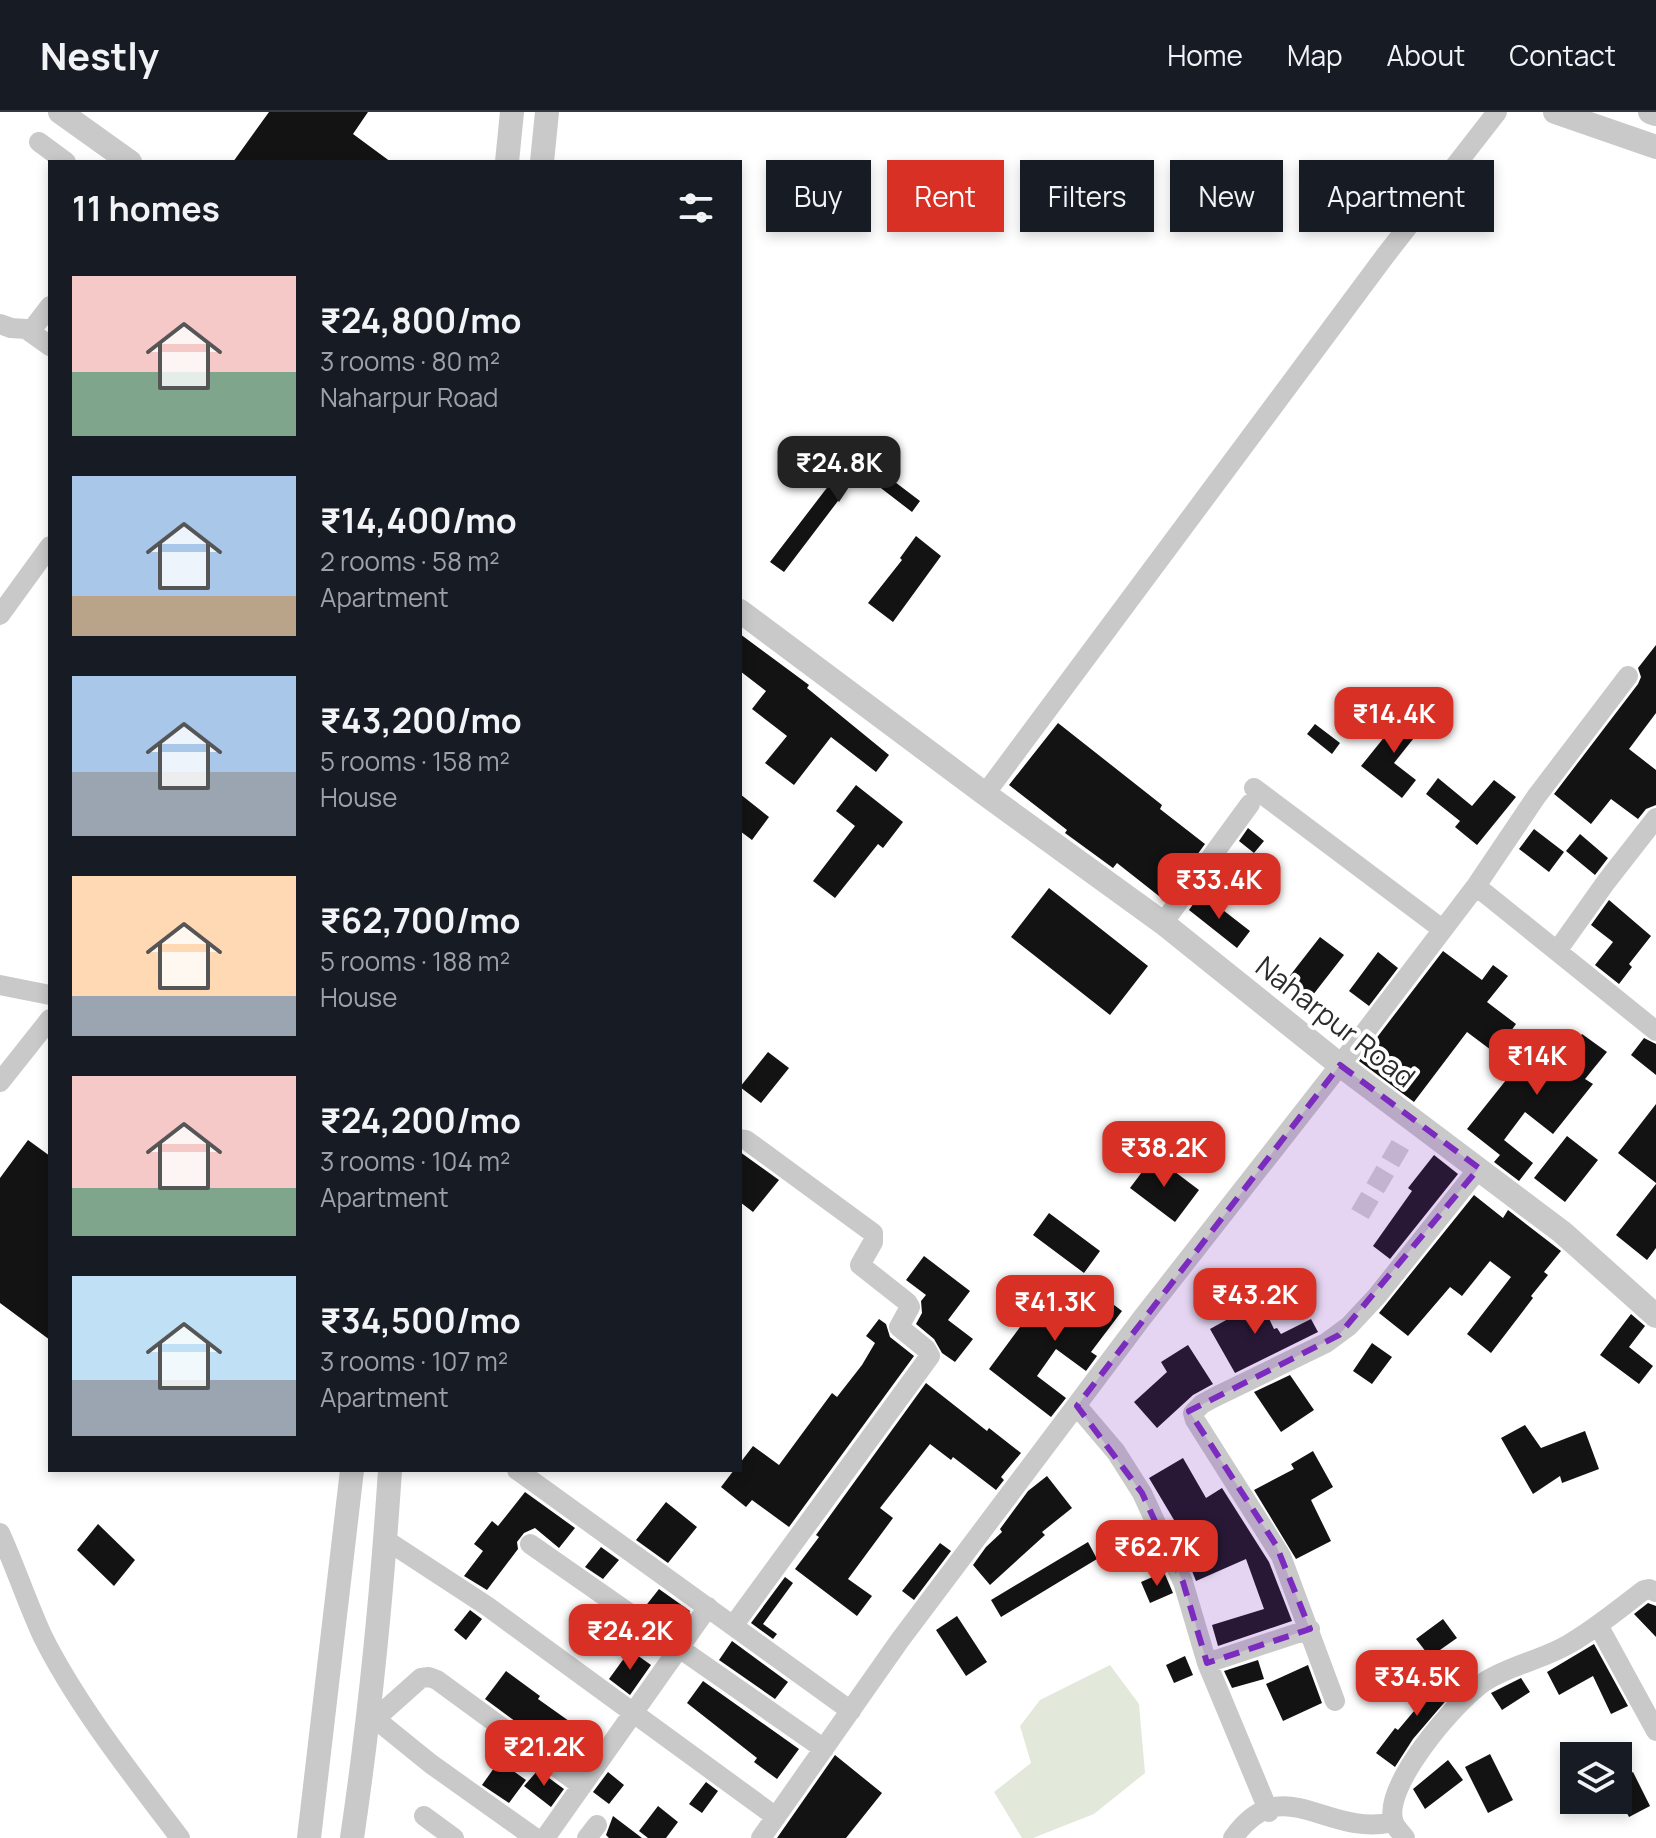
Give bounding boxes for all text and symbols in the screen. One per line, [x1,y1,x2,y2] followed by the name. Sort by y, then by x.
[40,29,159,81] text: Nestly
[1167,36,1243,74] text: Home
[1287,36,1343,74] text: Map
[1387,36,1465,74] text: About
[1509,36,1616,74] text: Contact
[766,160,871,232] chip: Buy
[887,160,1004,232] chip: Rent
[1020,160,1154,232] chip: Filters
[1170,160,1283,232] chip: New
[1299,160,1494,232] chip: Apartment
[72,185,220,231] text: 11 homes
[674,186,718,230] icon: filters
[320,297,521,343] text: ₹24,800/mo
[136,308,232,404] icon: home
[320,343,500,379] text: 3 rooms · 80 m²
[320,379,499,415] text: Naharpur Road
[774,436,904,504] pin: ₹24.8K
[796,444,882,480] text: ₹24.8K
[320,497,517,543] text: ₹14,400/mo
[136,508,232,604] icon: home
[320,543,500,579] text: 2 rooms · 58 m²
[320,579,449,615] text: Apartment
[1329,687,1459,755] pin: ₹14.4K
[1352,695,1436,731] text: ₹14.4K
[320,697,522,743] text: ₹43,200/mo
[136,708,232,804] icon: home
[320,743,510,779] text: 5 rooms · 158 m²
[320,779,397,815] text: House
[1154,853,1284,921] pin: ₹33.4K
[1176,861,1262,897] text: ₹33.4K
[320,897,521,943] text: ₹62,700/mo
[136,908,232,1004] icon: home
[320,943,510,979] text: 5 rooms · 188 m²
[1249,947,1423,1095] street label: Naharpur Road
[320,979,397,1015] text: House
[1490,1029,1584,1097] pin: ₹14K
[1507,1037,1567,1073] text: ₹14K
[320,1097,521,1143] text: ₹24,200/mo
[136,1108,232,1204] icon: home
[1099,1121,1229,1189] pin: ₹38.2K
[1120,1129,1208,1165] text: ₹38.2K
[320,1143,510,1179] text: 3 rooms · 104 m²
[320,1179,449,1215] text: Apartment
[1190,1268,1320,1336] pin: ₹43.2K
[990,1275,1120,1343] pin: ₹41.3K
[1211,1276,1299,1312] text: ₹43.2K
[1014,1283,1096,1319] text: ₹41.3K
[320,1297,521,1343] text: ₹34,500/mo
[136,1308,232,1404] icon: home
[320,1343,508,1379] text: 3 rooms · 107 m²
[320,1379,449,1415] text: Apartment
[1092,1520,1222,1588] pin: ₹62.7K
[1114,1528,1200,1564] text: ₹62.7K
[565,1604,695,1672] pin: ₹24.2K
[587,1612,673,1648] text: ₹24.2K
[1352,1650,1482,1718] pin: ₹34.5K
[1374,1658,1460,1694] text: ₹34.5K
[479,1720,609,1788] pin: ₹21.2K
[503,1728,585,1764] text: ₹21.2K
[1560,1742,1632,1814] map controls
[1560,1742,1632,1814] button: layers

